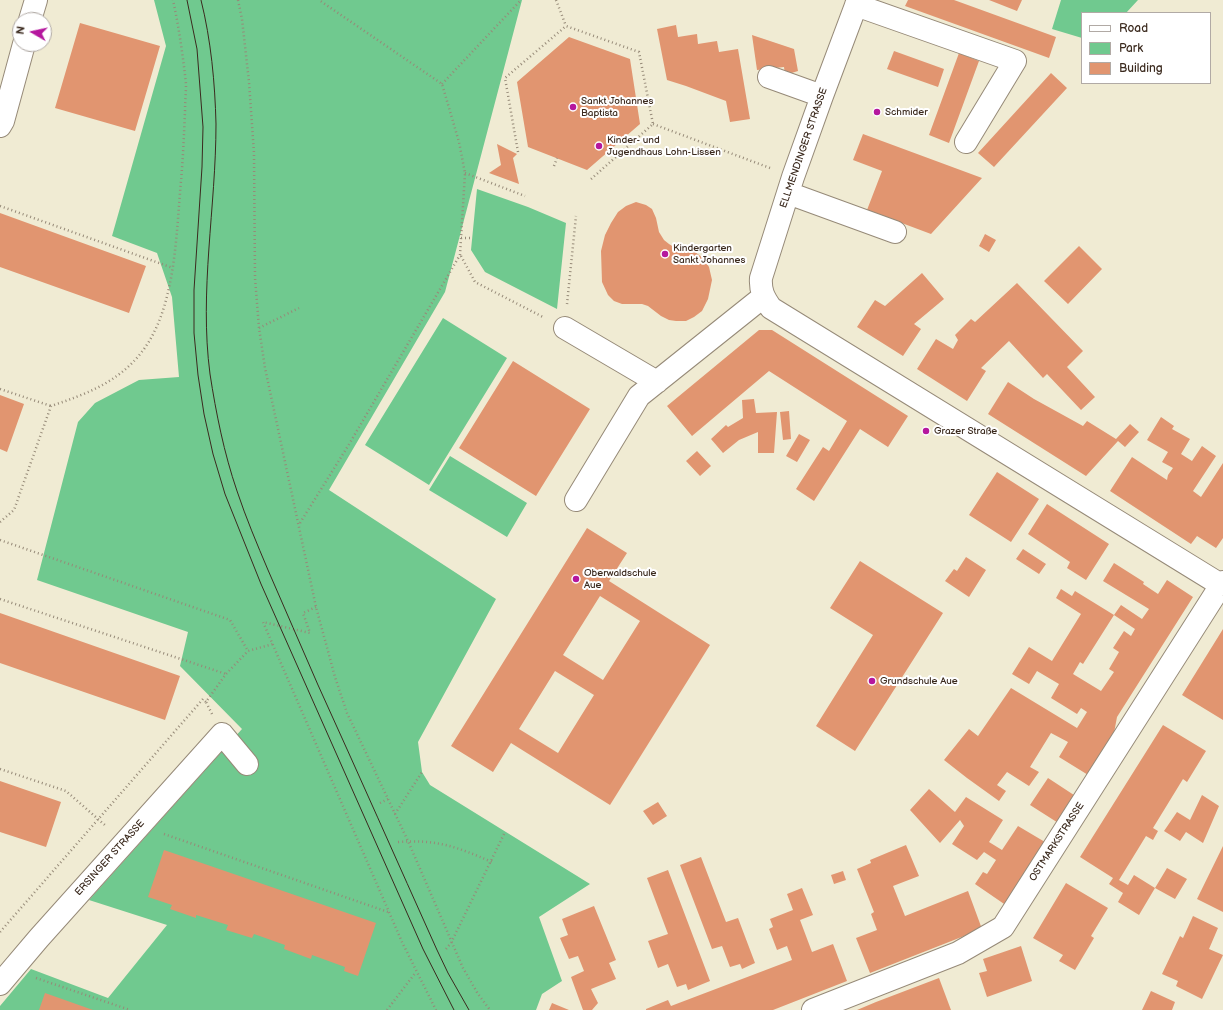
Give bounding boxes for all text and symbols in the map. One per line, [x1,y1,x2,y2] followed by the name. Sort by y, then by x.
[12,12,52,52] north arrow
[1081,12,1211,84] legend
[1119,21,1148,36] text: Road
[14,25,28,35] text: N
[1119,41,1143,56] text: Park
[1119,61,1163,76] text: Building
[778,86,830,210] street label: ELLMENDINGER STRASSE
[581,95,653,118] place label: Sankt Johannes Baptista
[568,102,578,112] marker: Sankt Johannes Baptista
[885,106,928,118] place label: Schmider
[872,107,882,117] marker: Schmider
[607,134,721,158] place label: Kinder- und Jugendhaus Lohn-Lissen
[594,141,604,151] marker: Kinder- und Jugendhaus Lohn-Lissen
[673,242,745,266] place label: Kindergarten Sankt Johannes
[660,249,670,259] marker: Kindergarten Sankt Johannes
[934,425,997,437] place label: Grazer Straße
[921,426,931,436] marker: Grazer Straße
[584,567,656,590] place label: Oberwaldschule Aue
[571,574,581,584] marker: Oberwaldschule Aue
[880,675,958,687] place label: Grundschule Aue
[867,676,877,686] marker: Grundschule Aue
[1027,800,1087,884] street label: OSTMARKSTRASSE
[73,818,147,898] street label: ERSINGER STRASSE

